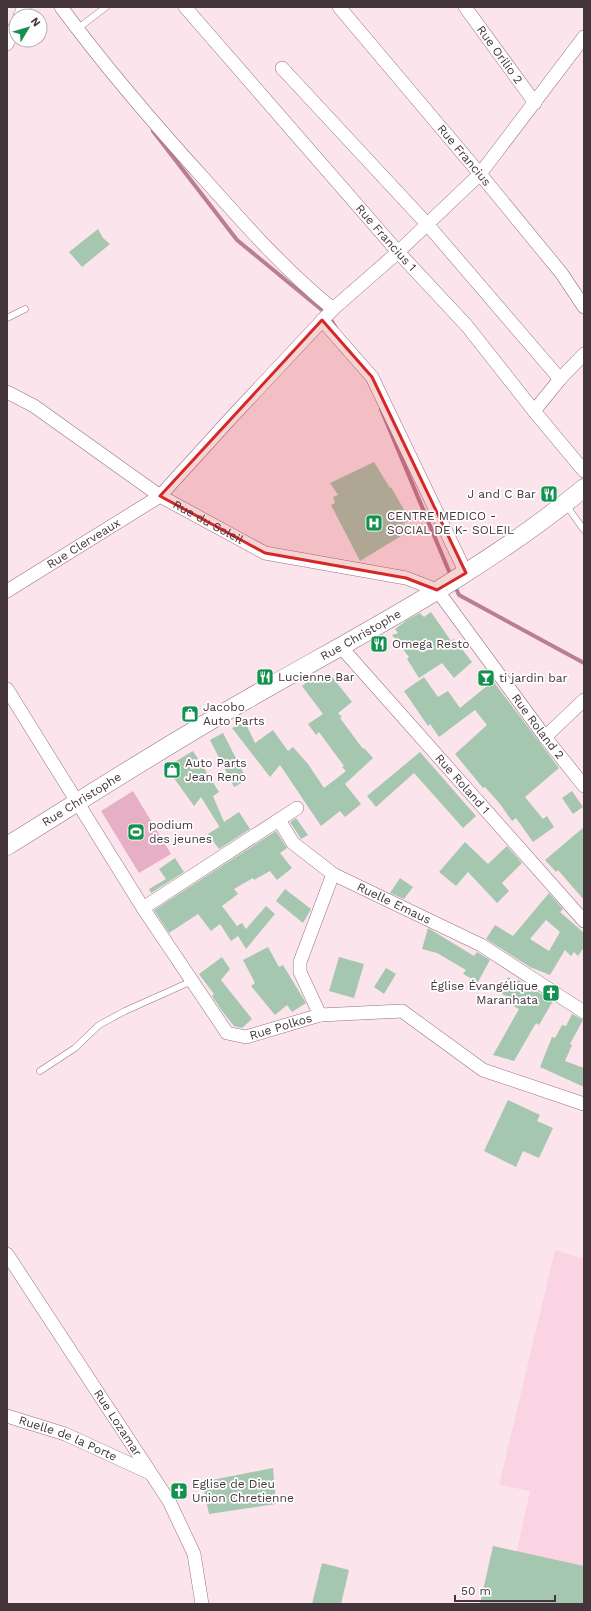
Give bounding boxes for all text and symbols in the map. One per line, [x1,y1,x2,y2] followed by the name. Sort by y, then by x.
[8,8,48,48] north arrow
[28,15,43,29] text: N
[474,23,526,86] street label: Rue Orilio 2
[434,122,494,189] street label: Rue Francius
[353,202,419,274] street label: Rue Francius 1
[539,484,559,504] restaurant icon: J and C Bar
[467,487,536,501] place label: J and C Bar
[171,497,246,547] street label: Rue du Soleil
[387,509,514,537] place label: CENTRE MEDICO - SOCIAL DE K- SOLEIL
[364,513,384,533] hospital icon: CENTRE MEDICO - SOCIAL DE K- SOLEIL
[44,515,123,572] street label: Rue Clerveaux
[318,607,404,663] street label: Rue Christophe
[369,634,389,654] restaurant icon: Omega Resto
[392,637,470,651] place label: Omega Resto
[255,667,275,687] restaurant icon: Lucienne Bar
[476,668,496,688] bar icon: ti jardin bar
[278,670,355,684] place label: Lucienne Bar
[499,671,568,685] place label: ti jardin bar
[509,691,567,762] street label: Rue Roland 2
[203,700,265,728] place label: Jacobo Auto Parts
[180,704,200,724] shop icon: Jacobo Auto Parts
[432,751,493,817] street label: Rue Roland 1
[185,756,247,784] place label: Auto Parts Jean Reno
[162,760,182,780] shop icon: Auto Parts Jean Reno
[39,769,124,829] street label: Rue Christophe
[149,818,212,846] place label: podium des jeunes
[126,822,146,842] sports icon: podium des jeunes
[355,880,433,927] street label: Ruelle Emaus
[430,979,538,1007] place label: Église Évangélique Maranhata
[541,983,561,1003] church icon: Église Évangélique Maranhata
[248,1011,314,1043] street label: Rue Polkos
[91,1387,145,1459] street label: Rue Lozamar
[17,1413,119,1464] street label: Ruelle de la Porte
[192,1477,294,1505] place label: Eglise de Dieu Union Chretienne
[169,1481,189,1501] church icon: Eglise de Dieu Union Chretienne
[455,1577,555,1603] scale bar
[461,1584,491,1598] text: 50 m

